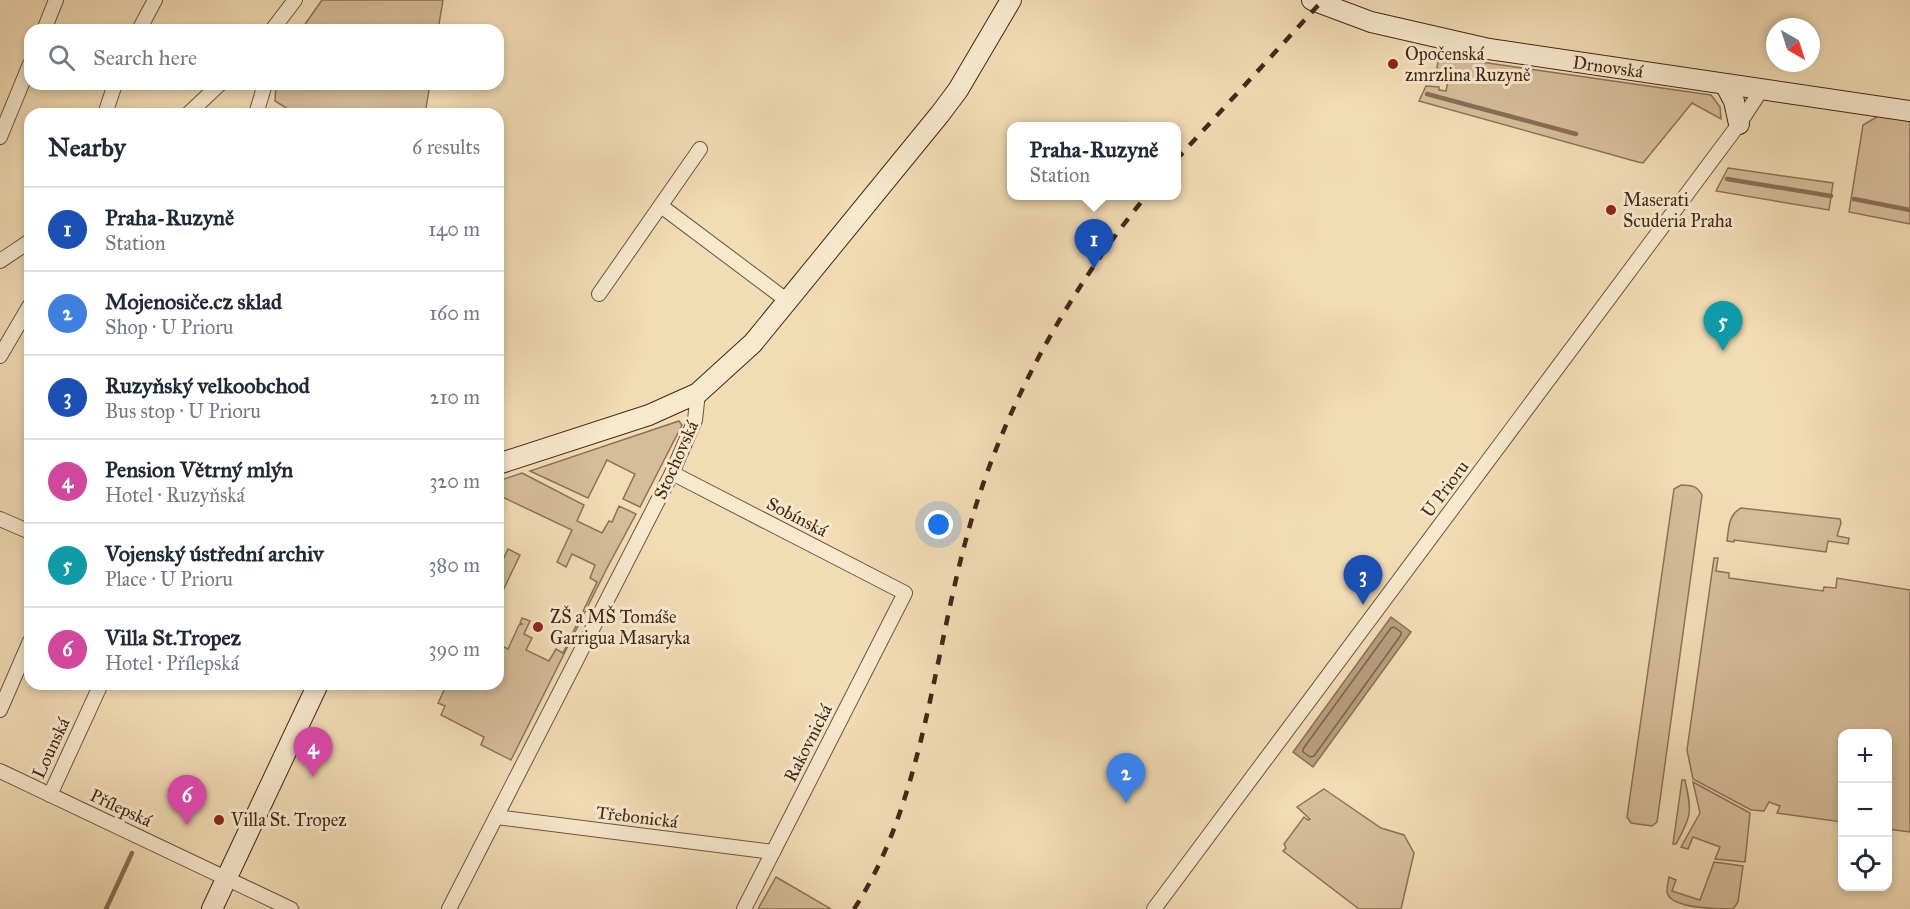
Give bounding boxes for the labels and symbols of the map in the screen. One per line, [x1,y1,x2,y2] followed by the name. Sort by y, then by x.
[1766,18,1820,72] north arrow
[1405,43,1531,86] place label: Opočenská zmrzlina Ruzyně
[1571,51,1645,83] street label: Drnovská
[1386,57,1400,71] marker: Opočenská zmrzlina Ruzyně
[1623,189,1733,232] place label: Maserati Scuderia Praha
[1604,203,1618,217] marker: Maserati Scuderia Praha
[1074,220,1114,269] pin: 1
[1704,302,1742,351] pin: 5
[649,417,703,503] street label: Stochovská
[1417,456,1474,522] street label: U Prioru
[763,492,831,542] street label: Sobínská
[924,510,953,539] your location
[1344,556,1382,605] pin: 3
[550,605,691,650] place label: ZŠ a MŠ Tomáše Garrigua Masaryka
[531,620,545,634] marker: ZŠ a MŠ Tomáše Garrigua Masaryka
[779,700,837,786] street label: Rakovnická
[27,714,75,782] street label: Lounská
[294,728,332,777] pin: 4
[1106,754,1146,803] pin: 2
[168,776,207,825] pin: 6
[87,784,156,832] street label: Přílepská
[595,801,679,833] street label: Třebonická
[230,809,347,831] place label: Villa St. Tropez
[212,813,226,827] marker: Villa St. Tropez

